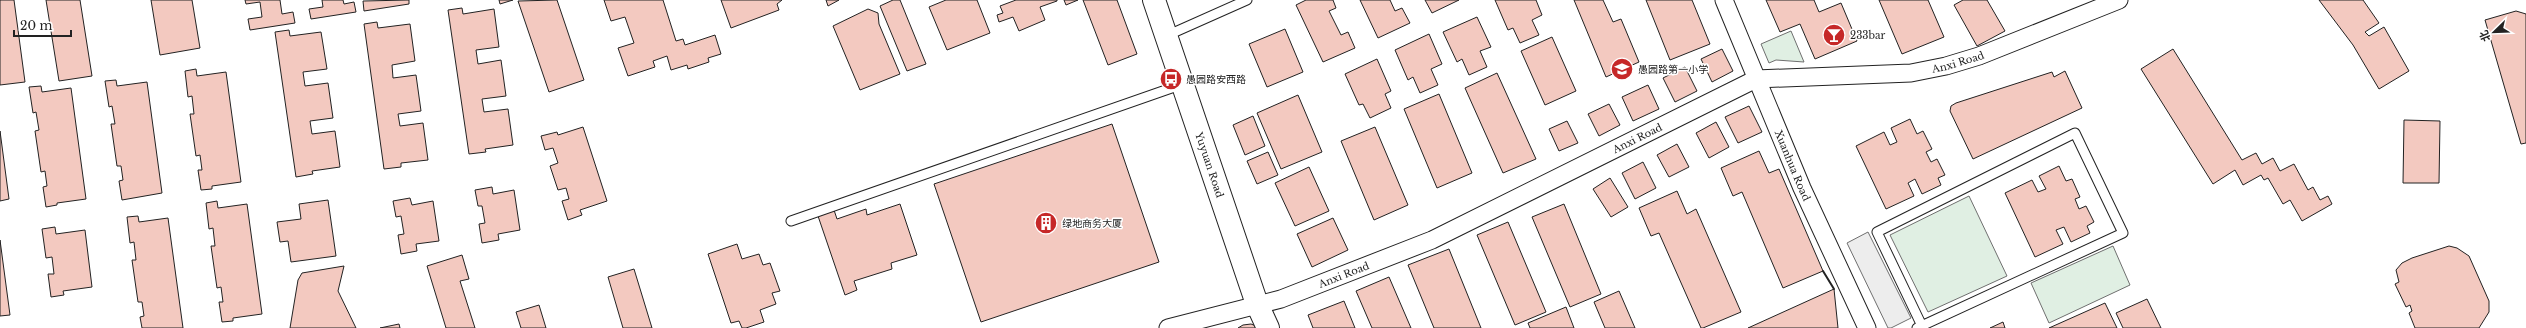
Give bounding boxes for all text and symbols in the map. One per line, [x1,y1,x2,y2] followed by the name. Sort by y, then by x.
[14,12,71,38] scale bar
[2474,12,2514,52] north arrow
[20,18,52,33] text: 20 m
[1821,22,1847,48] bar icon: 233bar
[2476,28,2493,44] text: 北
[1850,29,1886,42] place label: 233bar
[1930,48,1986,76] street label: Anxi Road
[1609,56,1635,82] school or university icon: 愚园路第一小学
[1638,63,1708,76] place label: 愚园路第一小学
[1158,66,1184,92] bus stop icon: 愚园路安西路
[1186,73,1246,86] place label: 愚园路安西路
[1610,121,1665,157] street label: Anxi Road
[1772,128,1813,203] street label: Xuanhua Road
[1192,129,1227,200] street label: Yuyuan Road
[1033,210,1059,236] building icon: 绿地商务大厦
[1062,217,1122,230] place label: 绿地商务大厦
[1316,259,1371,291] street label: Anxi Road

